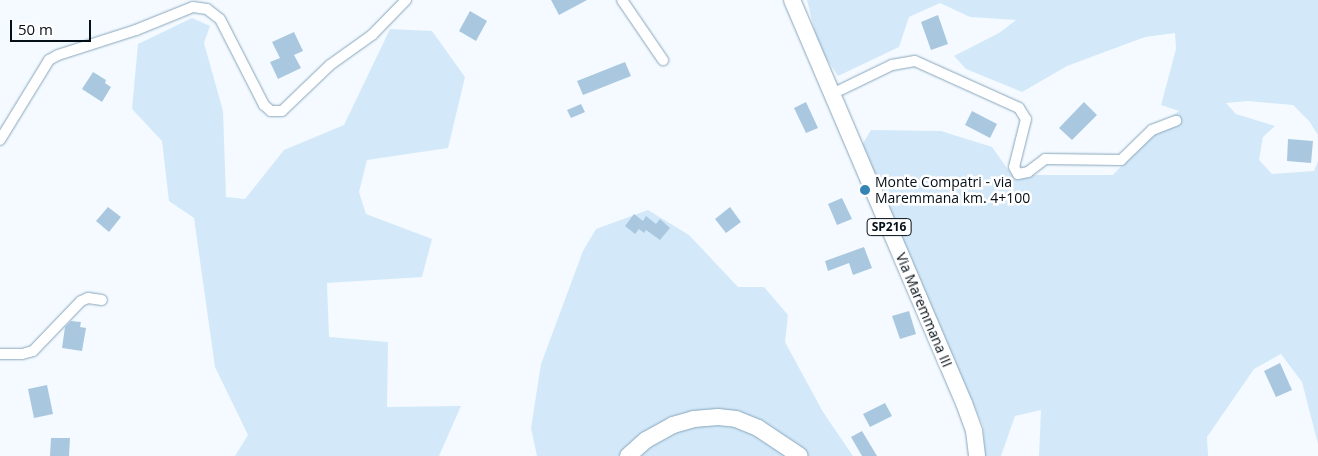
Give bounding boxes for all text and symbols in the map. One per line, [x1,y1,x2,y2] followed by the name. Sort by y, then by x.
[12,10,94,42] scale bar
[18,19,53,39] text: 50 m
[875,174,1030,206] place label: Monte Compatri - via Maremmana km. 4+100
[859,184,871,196] marker: Monte Compatri - via Maremmana km. 4+100
[866,218,912,236] road number: SP216
[892,250,956,370] street label: Via Maremmana III

